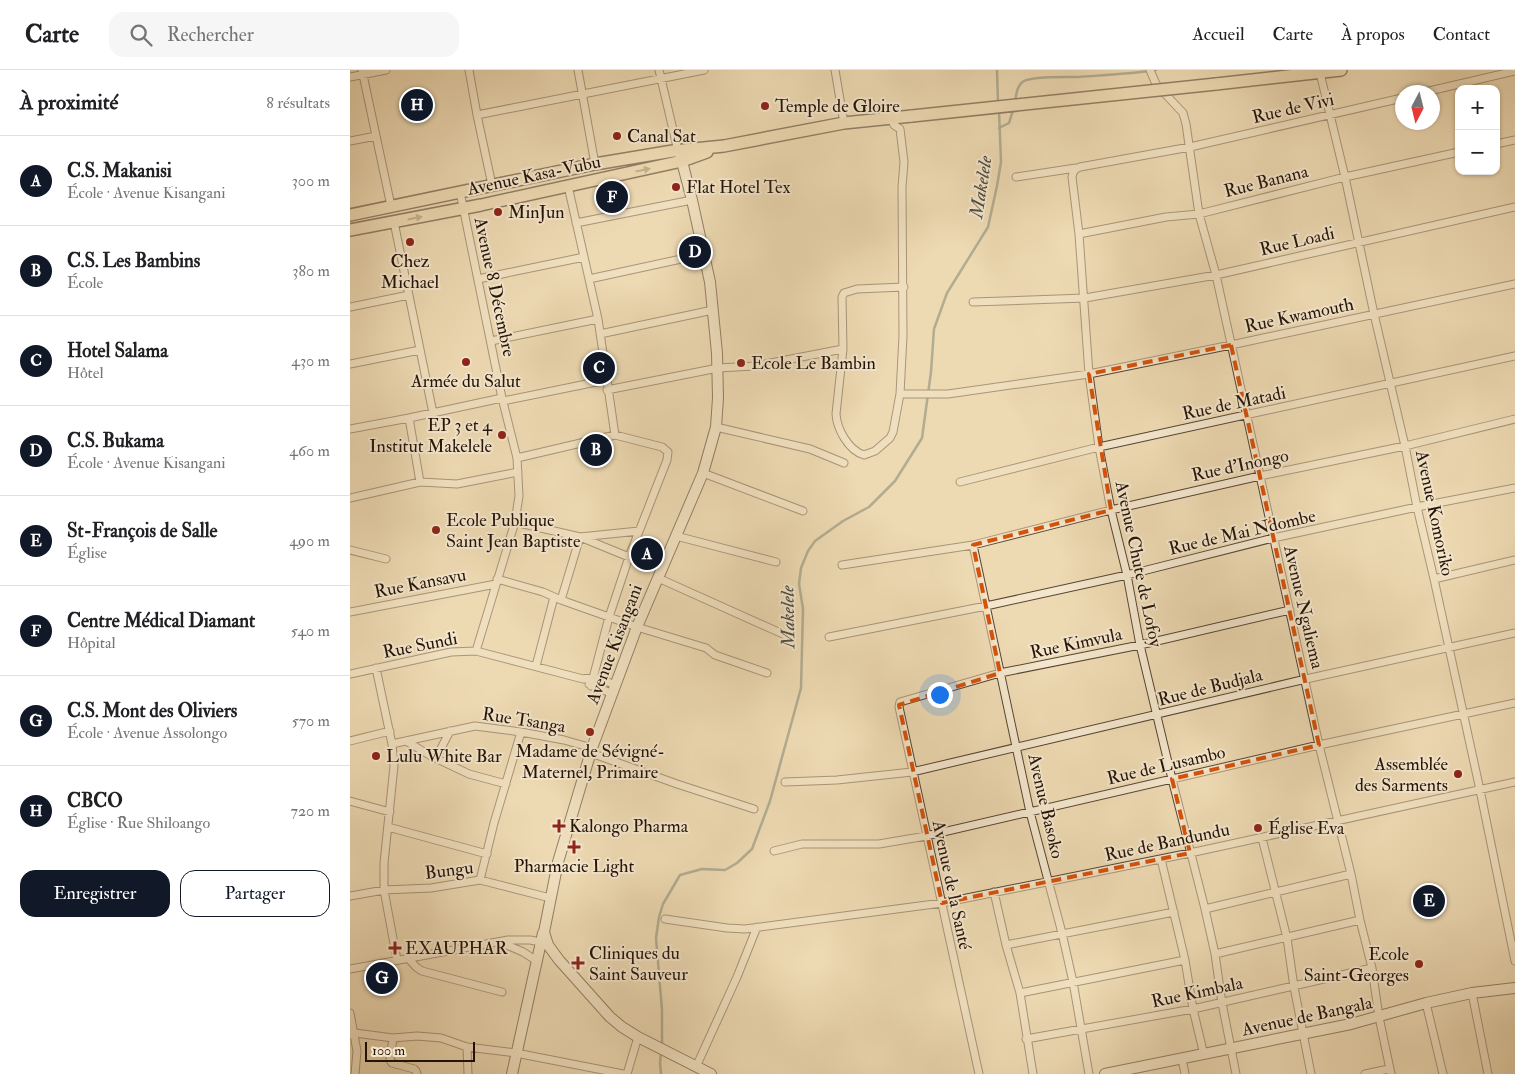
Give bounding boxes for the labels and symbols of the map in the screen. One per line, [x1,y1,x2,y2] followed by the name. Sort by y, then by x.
[1395,85,1440,130] north arrow
[401,86,433,124] pin: H
[1250,88,1337,129] street label: Rue de Vivi
[775,95,900,118] place label: Temple de Gloire
[759,100,771,112] marker: Temple de Gloire
[627,125,696,148] place label: Canal Sat
[611,130,623,142] marker: Canal Sat
[464,150,603,201] street label: Avenue Kasa-Vubu
[964,154,998,221] water label: Makelele
[1222,160,1311,203] street label: Rue Banana
[635,166,650,174] one-way arrow
[686,176,790,199] place label: Flat Hotel Tex
[596,178,628,216] pin: F
[670,181,682,193] marker: Flat Hotel Tex
[508,201,565,224] place label: MinJun
[492,206,504,218] marker: MinJun
[408,214,423,222] one-way arrow
[468,214,521,359] street label: Avenue 8 Décembre
[1257,222,1337,261] street label: Rue Loadi
[679,233,711,271] pin: D
[404,236,416,248] marker: Chez Michael
[381,250,440,294] place label: Chez Michael
[1242,293,1356,338] street label: Rue Kwamouth
[583,349,615,387] pin: C
[751,352,876,375] place label: Ecole Le Bambin
[460,356,472,368] marker: Armée du Salut
[735,357,747,369] marker: Ecole Le Bambin
[410,370,521,393] place label: Armée du Salut
[1180,381,1288,426] street label: Rue de Matadi
[369,414,493,458] place label: EP 3 et 4 Institut Makelele
[496,429,508,441] marker: EP 3 et 4 Institut Makelele
[580,431,612,469] pin: B
[1189,444,1291,487] street label: Rue d'Inongo
[1410,447,1459,578] street label: Avenue Komoriko
[1109,478,1168,650] street label: Avenue Chute de Lofoy
[1166,504,1318,561] street label: Rue de Mai Ndombe
[446,509,581,553] place label: Ecole Publique Saint Jean Baptiste
[430,524,442,536] marker: Ecole Publique Saint Jean Baptiste
[631,535,663,573] pin: A
[1278,542,1329,672] street label: Avenue Ngaliema
[372,563,468,604] street label: Rue Kansavu
[581,581,648,708] street label: Avenue Kisangani
[775,585,801,650] water label: Makelele
[1028,622,1125,664] street label: Rue Kimvula
[381,627,460,664] street label: Rue Sundi
[1155,663,1265,712] street label: Rue de Budjala
[927,682,953,708] your location
[481,703,568,739] street label: Rue Tsanga
[584,726,596,738] marker: Madame de Sévigné- Maternel, Primaire
[515,740,665,784] place label: Madame de Sévigné- Maternel, Primaire
[1105,741,1228,790] street label: Rue de Lusambo
[386,745,502,768] place label: Lulu White Bar
[370,750,382,762] marker: Lulu White Bar
[1022,751,1069,861] street label: Avenue Basoko
[1355,753,1448,797] place label: Assemblée des Sarments
[1452,768,1464,780] marker: Assemblée des Sarments
[569,815,689,838] place label: Kalongo Pharma
[926,817,977,952] street label: Avenue de la Santé
[1268,817,1345,840] place label: Église Eva
[1102,818,1232,867] street label: Rue de Bandundu
[553,820,565,832] marker: Kalongo Pharma
[1252,822,1264,834] marker: Église Eva
[568,841,580,853] marker: Pharmacie Light
[514,855,634,878] place label: Pharmacie Light
[423,856,475,885] street label: Bungu
[1413,882,1445,920] pin: E
[405,937,509,960] place label: EXAUPHAR
[389,942,401,954] marker: EXAUPHAR
[589,942,688,986] place label: Cliniques du Saint Sauveur
[1304,943,1409,987] place label: Ecole Saint-Georges
[571,956,585,970] marker: Cliniques du Saint Sauveur
[1413,958,1425,970] marker: Ecole Saint-Georges
[366,959,398,997] pin: G
[1149,971,1245,1013] street label: Rue Kimbala
[1239,991,1375,1042] street label: Avenue de Bangala
[365,1039,475,1062] scale bar

